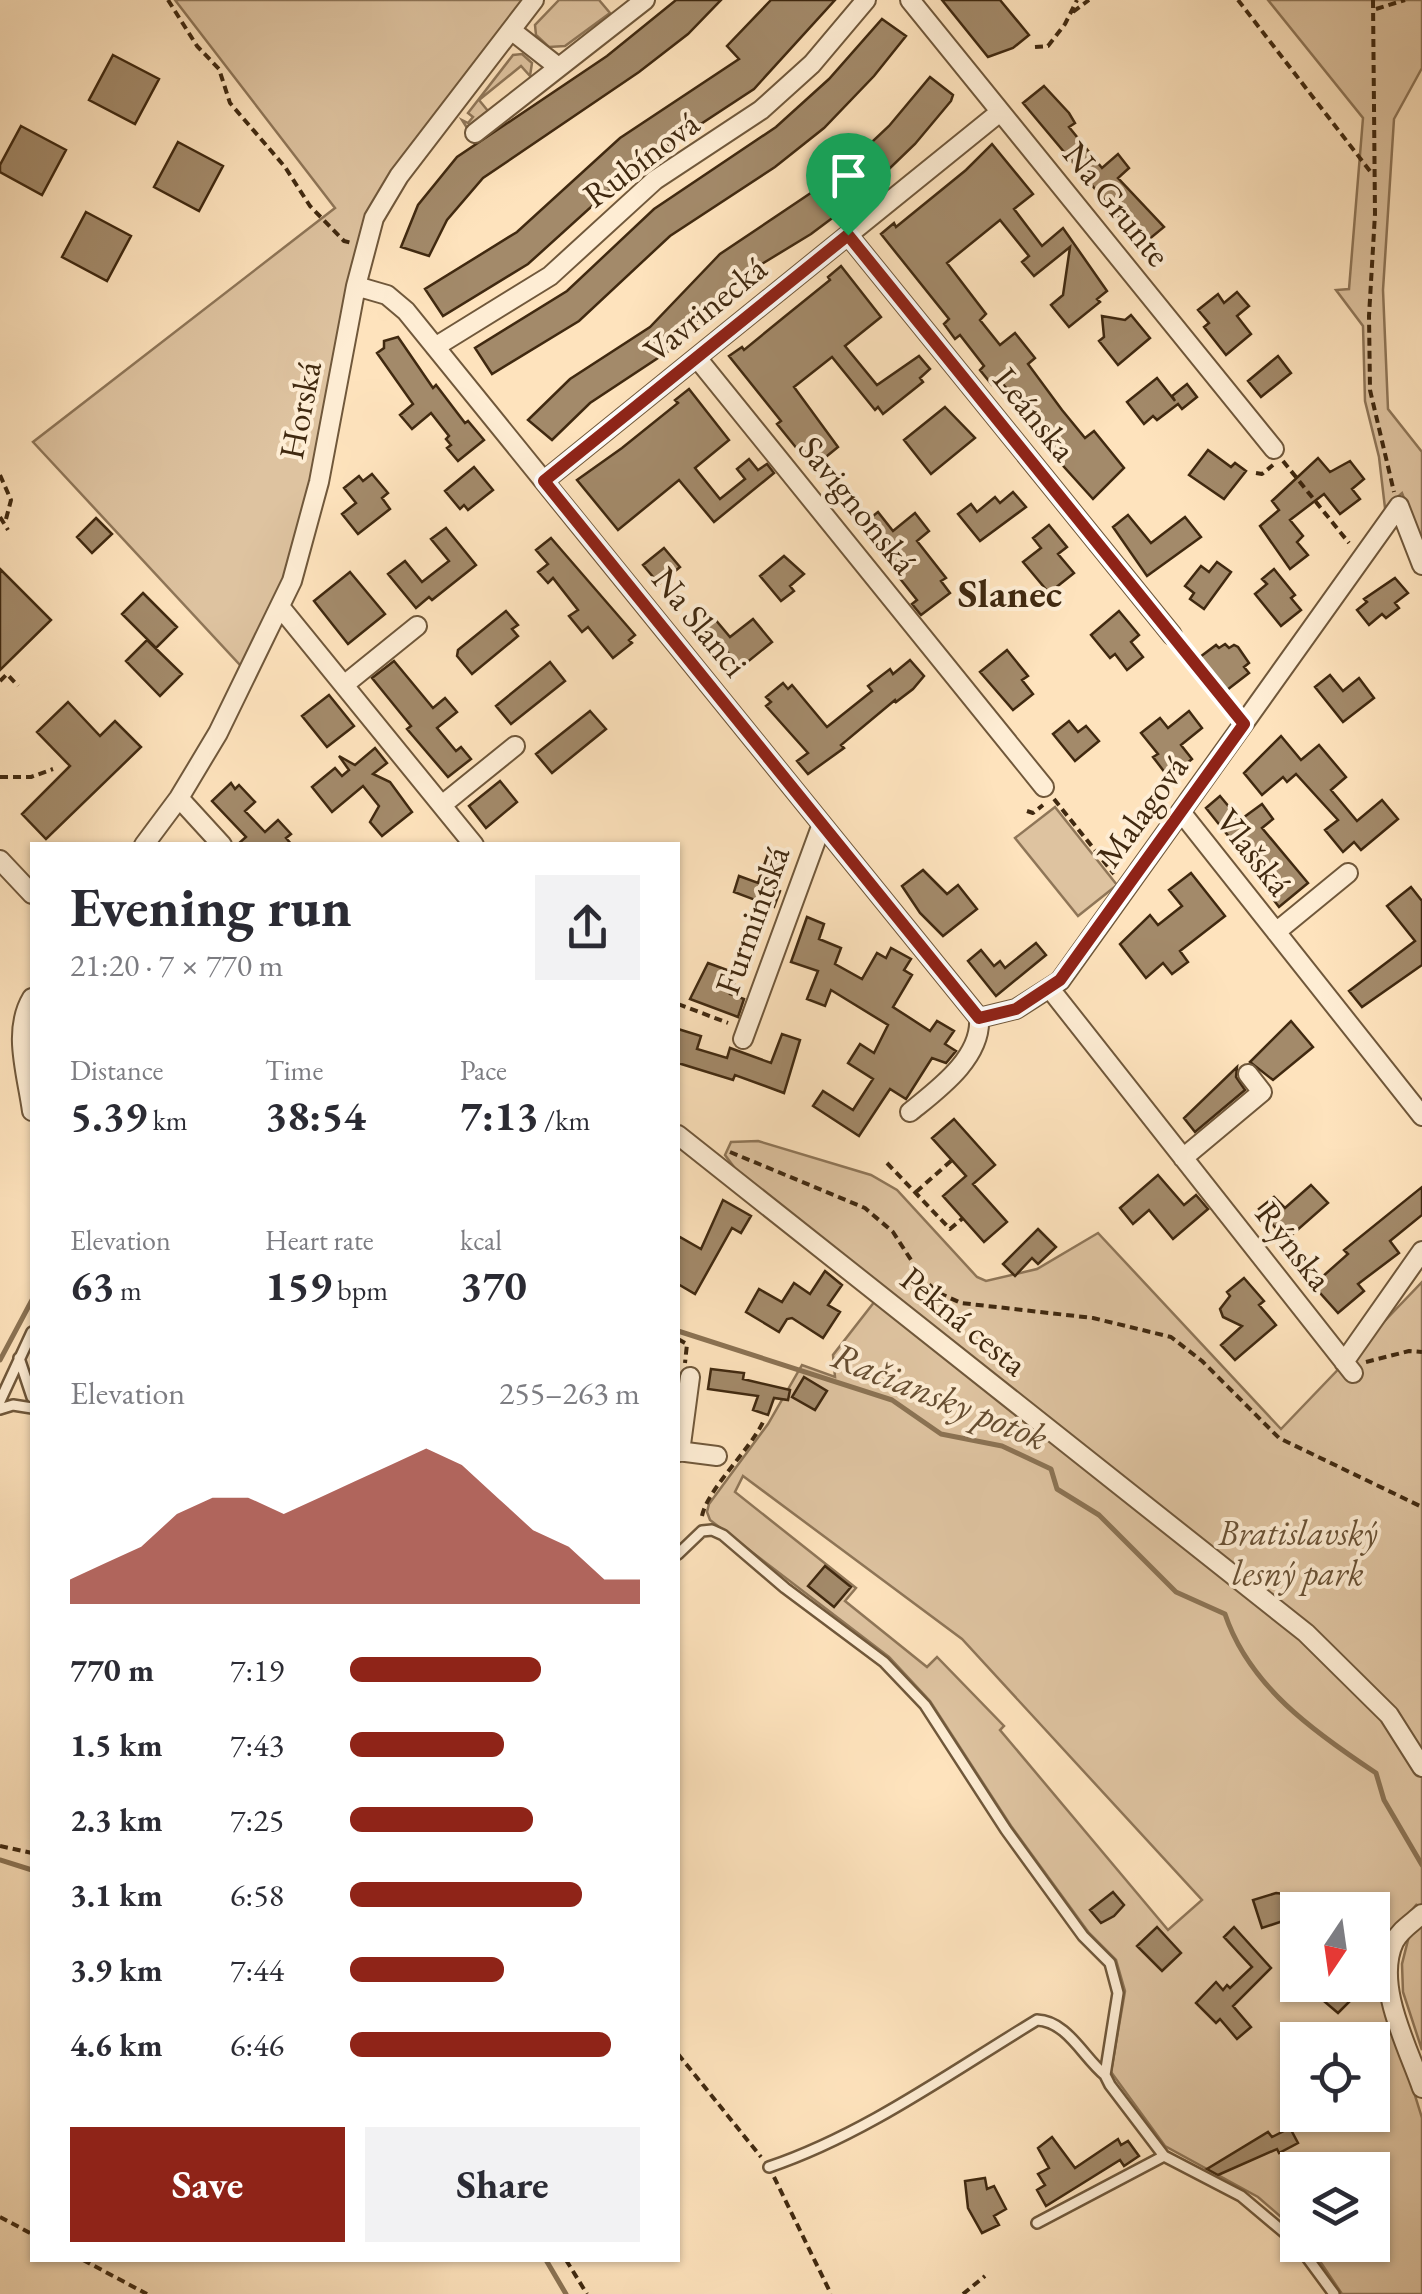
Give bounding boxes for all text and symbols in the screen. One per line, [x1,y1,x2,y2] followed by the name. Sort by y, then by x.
[574,100,708,217] street label: Rubínová
[1054,132,1181,275] street label: Na Grunte
[806,133,891,236] pin
[821,148,876,203] icon: arrive
[634,245,775,372] street label: Vavrinecká
[268,357,331,463] street label: Horská
[984,357,1087,470] street label: Leánska
[789,427,928,583] street label: Savignonská
[642,558,758,686] street label: Na Slanci
[958,567,1062,619] district label: Slanec
[1086,746,1197,876] street label: Malagová
[1206,799,1303,905] street label: Vlašská
[704,839,799,1000] street label: Furmintská
[70,871,352,942] text: Evening run
[535,875,640,980] button: share
[70,944,283,986] text: 21:20 · 7 × 770 m
[70,1052,164,1088] text: Distance
[265,1052,323,1088] text: Time
[460,1052,507,1088] text: Pace
[70,1088,147,1143] text: 5.39
[265,1088,366,1143] text: 38:54
[460,1088,539,1143] text: 7:13
[147,1102,188,1138] text: km
[539,1102,590,1138] text: /km
[1246,1192,1343,1299] street label: Rýnska
[70,1222,171,1258] text: Elevation
[265,1222,374,1258] text: Heart rate
[460,1222,502,1258] text: kcal
[892,1256,1037,1385] street label: Pekná cesta
[70,1258,114,1313] text: 63
[265,1258,332,1313] text: 159
[460,1258,527,1313] text: 370
[114,1272,142,1308] text: m
[332,1272,388,1308] text: bpm
[825,1330,1056,1461] water label: Račiansky potok
[70,1372,185,1414] text: Elevation
[499,1372,640,1414] text: 255–263 m
[1217,1510,1378,1596] park label: Bratislavský lesný park
[70,1649,154,1691] text: 770 m
[230,1649,284,1691] text: 7:19
[70,1724,163,1766] text: 1.5 km
[230,1724,284,1766] text: 7:43
[70,1799,163,1841] text: 2.3 km
[230,1799,284,1841] text: 7:25
[70,1874,163,1916] text: 3.1 km
[230,1874,284,1916] text: 6:58
[1280,1892,1390,2002] north arrow
[1280,1892,1390,2262] map controls
[70,1949,163,1991] text: 3.9 km
[230,1949,284,1991] text: 7:44
[1280,2022,1390,2132] button: locate
[70,2024,163,2066] text: 4.6 km
[230,2024,284,2066] text: 6:46
[70,2127,345,2242] button: Save
[365,2127,640,2242] button: Share
[1280,2152,1390,2262] button: layers

